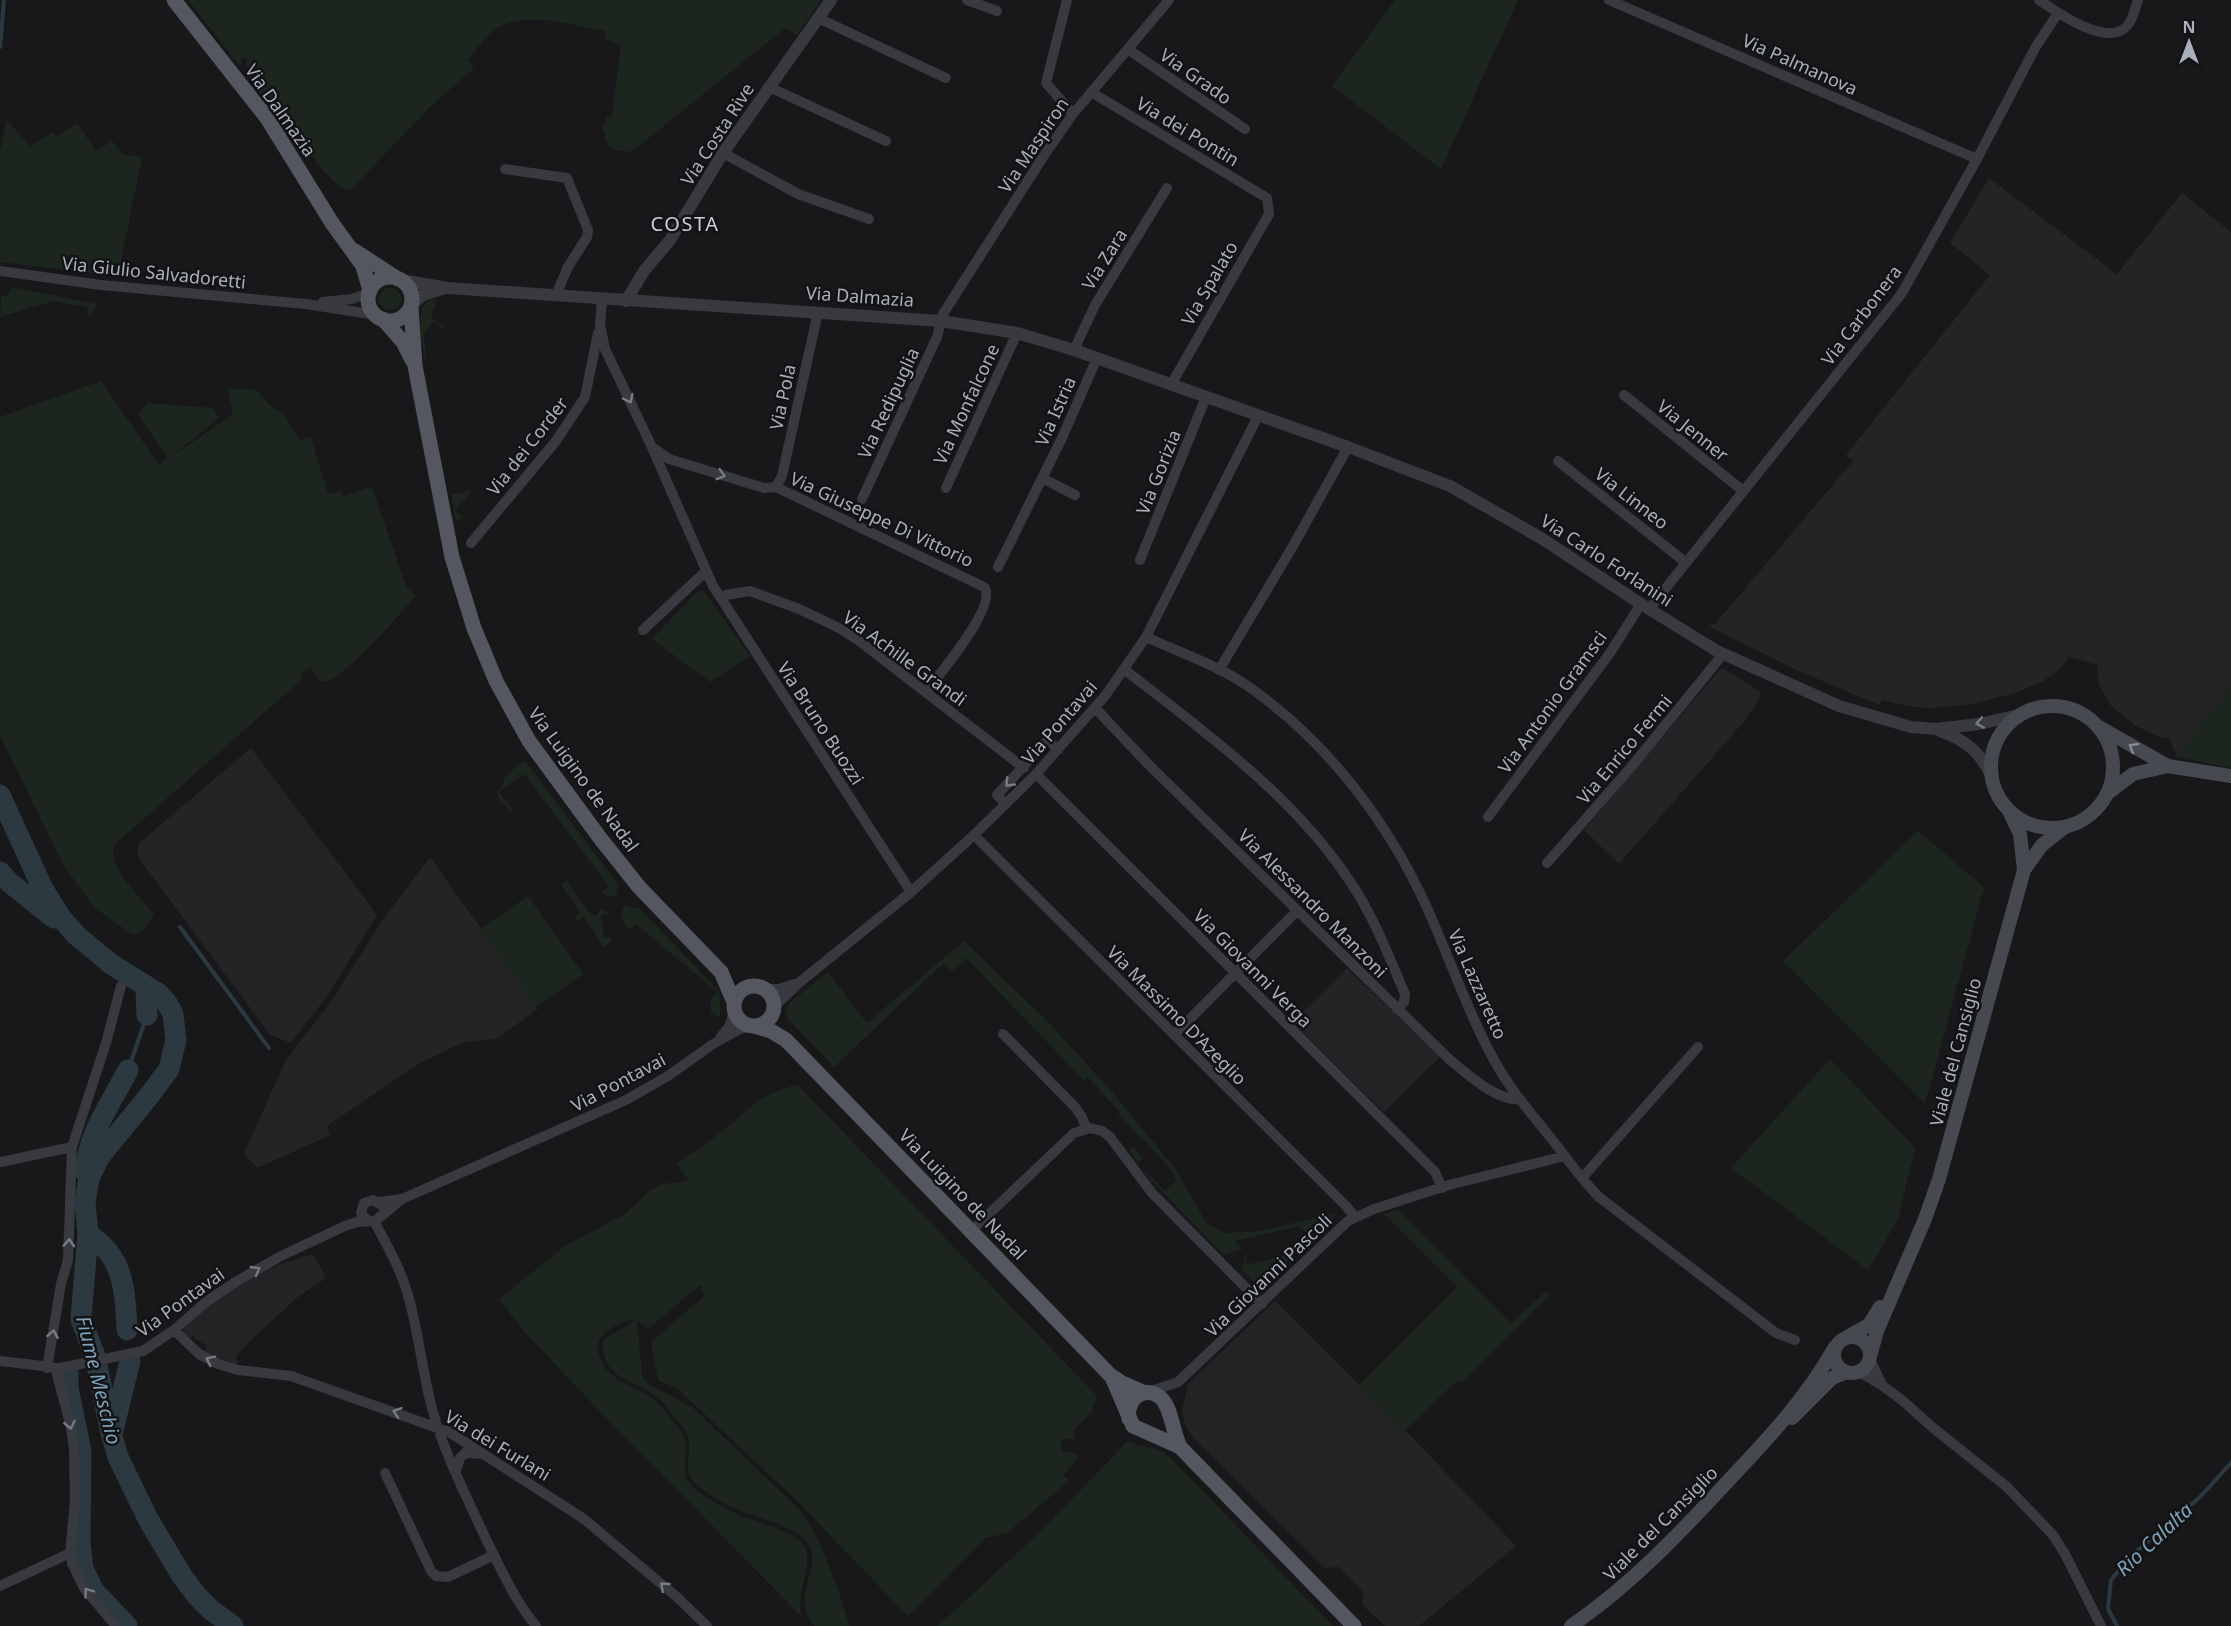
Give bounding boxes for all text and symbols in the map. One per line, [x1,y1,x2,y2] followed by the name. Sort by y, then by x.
[2159,12,2219,72] north arrow
[2182,16,2196,38] text: N
[1739,28,1861,100] street label: Via Palmanova
[1155,43,1237,109] street label: Via Grado
[240,59,322,161] street label: Via Dalmazia
[675,78,759,190] street label: Via Costa Rive
[1132,91,1244,171] street label: Via dei Pontin
[992,93,1074,197] street label: Via Maspiron
[651,210,719,237] district label: COSTA
[1076,224,1132,294] street label: Via Zara
[1175,237,1243,329] street label: Via Spalato
[61,250,247,294] street label: Via Giulio Salvadoretti
[1815,260,1907,370] street label: Via Carbonera
[805,280,915,312] street label: Via Dalmazia
[928,340,1004,468] street label: Via Monfalcone
[852,344,924,462] street label: Via Redipuglia
[763,362,801,432] street label: Via Pola
[1029,372,1081,450] street label: Via Istria
[481,391,573,500] street label: Via dei Corder
[622,392,633,403] one-way arrow
[1652,394,1734,466] street label: Via Jenner
[1130,426,1186,518] street label: Via Gorizia
[1590,462,1674,534] street label: Via Linneo
[786,466,978,572] street label: Via Giuseppe Di Vittorio
[715,468,726,480] one-way arrow
[1536,508,1678,612] street label: Via Carlo Forlanini
[838,605,972,711] street label: Via Achille Grandi
[1492,626,1612,778] street label: Via Antonio Gramsci
[772,657,870,789] street label: Via Bruno Buozzi
[1016,675,1102,769] street label: Via Pontavai
[1571,689,1677,809] street label: Via Enrico Fermi
[523,702,645,856] street label: Via Luigino de Nadal
[1975,716,1985,729] one-way arrow
[2129,742,2139,754] one-way arrow
[1006,775,1017,786] one-way arrow
[1233,823,1393,983] street label: Via Alessandro Manzoni
[1189,904,1317,1032] street label: Via Giovanni Verga
[1443,925,1513,1043] street label: Via Lazzaretto
[1102,940,1252,1090] street label: Via Massimo D'Azeglio
[1924,975,1986,1129] street label: Viale del Cansiglio
[567,1047,669,1117] street label: Via Pontavai
[894,1123,1032,1265] street label: Via Luigino de Nadal
[1199,1208,1337,1342] street label: Via Giovanni Pascoli
[62,1238,75,1247] one-way arrow
[131,1262,229,1342] street label: Via Pontavai
[250,1265,260,1277] one-way arrow
[70,1313,128,1447] water label: Fiume Meschio
[46,1329,59,1339] one-way arrow
[206,1355,217,1367] one-way arrow
[441,1404,555,1486] street label: Via dei Furlani
[392,1407,403,1419] one-way arrow
[63,1420,76,1430] one-way arrow
[1598,1461,1722,1585] street label: Viale del Cansiglio
[2110,1496,2198,1582] water label: Rio Calalta
[660,1582,671,1593] one-way arrow
[84,1588,95,1599] one-way arrow

